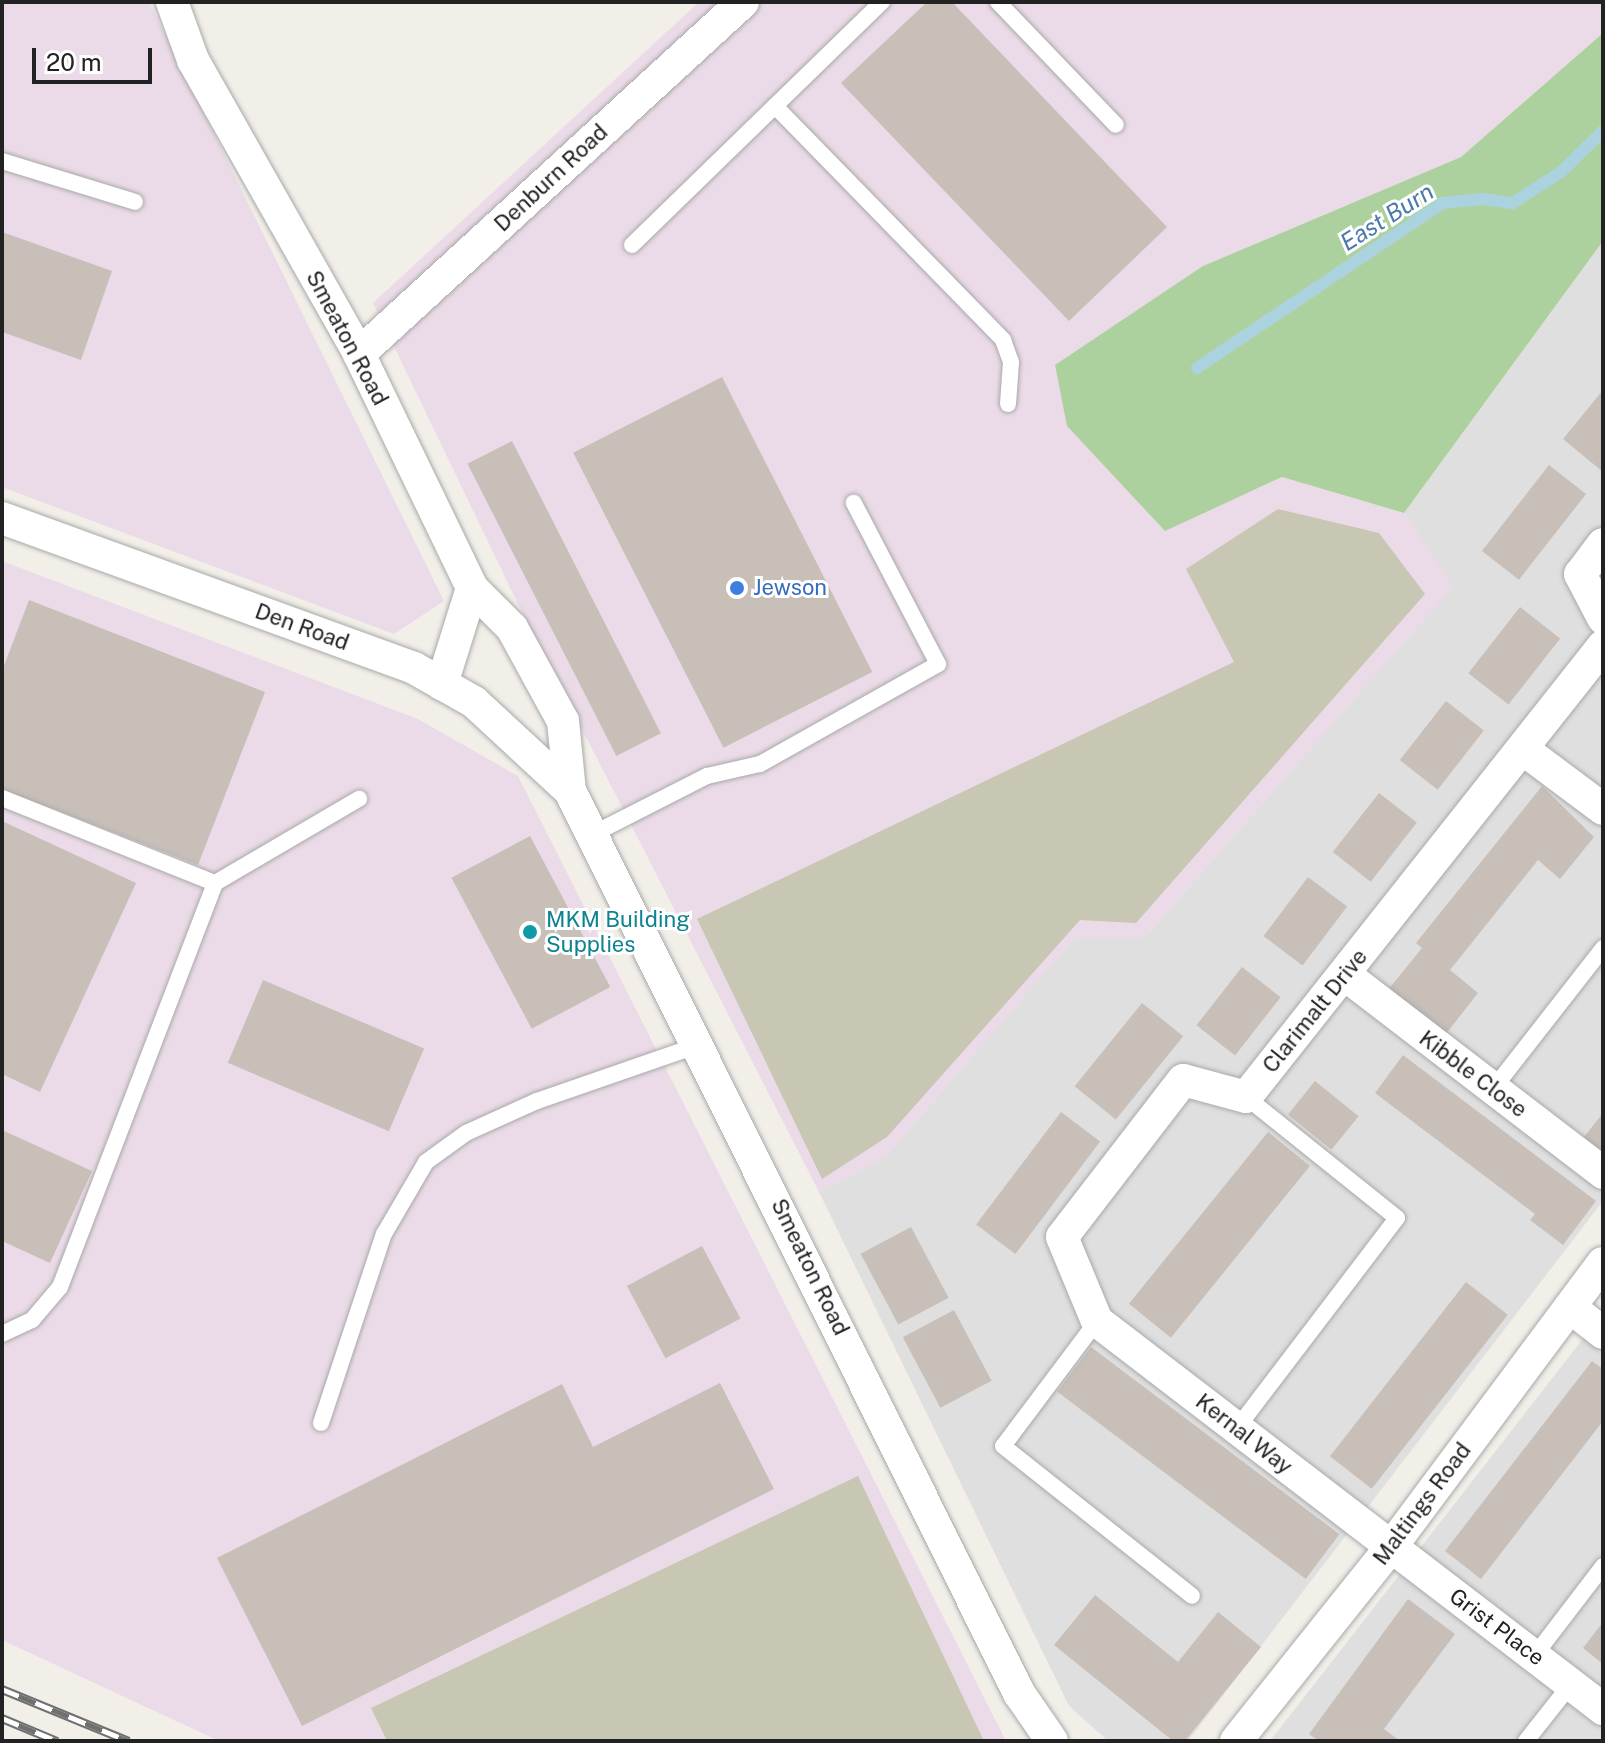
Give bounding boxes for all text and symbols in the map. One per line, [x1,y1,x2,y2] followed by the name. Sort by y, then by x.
[36,32,156,82] scale bar
[46,48,102,76] text: 20 m
[489,119,613,237] street label: Denburn Road
[1335,177,1439,257] water label: East Burn
[300,266,394,410] street label: Smeaton Road
[753,575,827,601] place label: Jewson
[728,579,746,597] marker: Jewson
[252,598,352,656] street label: Den Road
[546,906,690,958] place label: MKM Building Supplies
[521,923,539,941] marker: MKM Building Supplies
[1257,944,1373,1078] street label: Clarimalt Drive
[1414,1025,1532,1123] street label: Kibble Close
[766,1194,854,1340] street label: Smeaton Road
[1190,1388,1298,1480] street label: Kernal Way
[1367,1438,1477,1570] street label: Maltings Road
[1444,1583,1550,1671] street label: Grist Place

